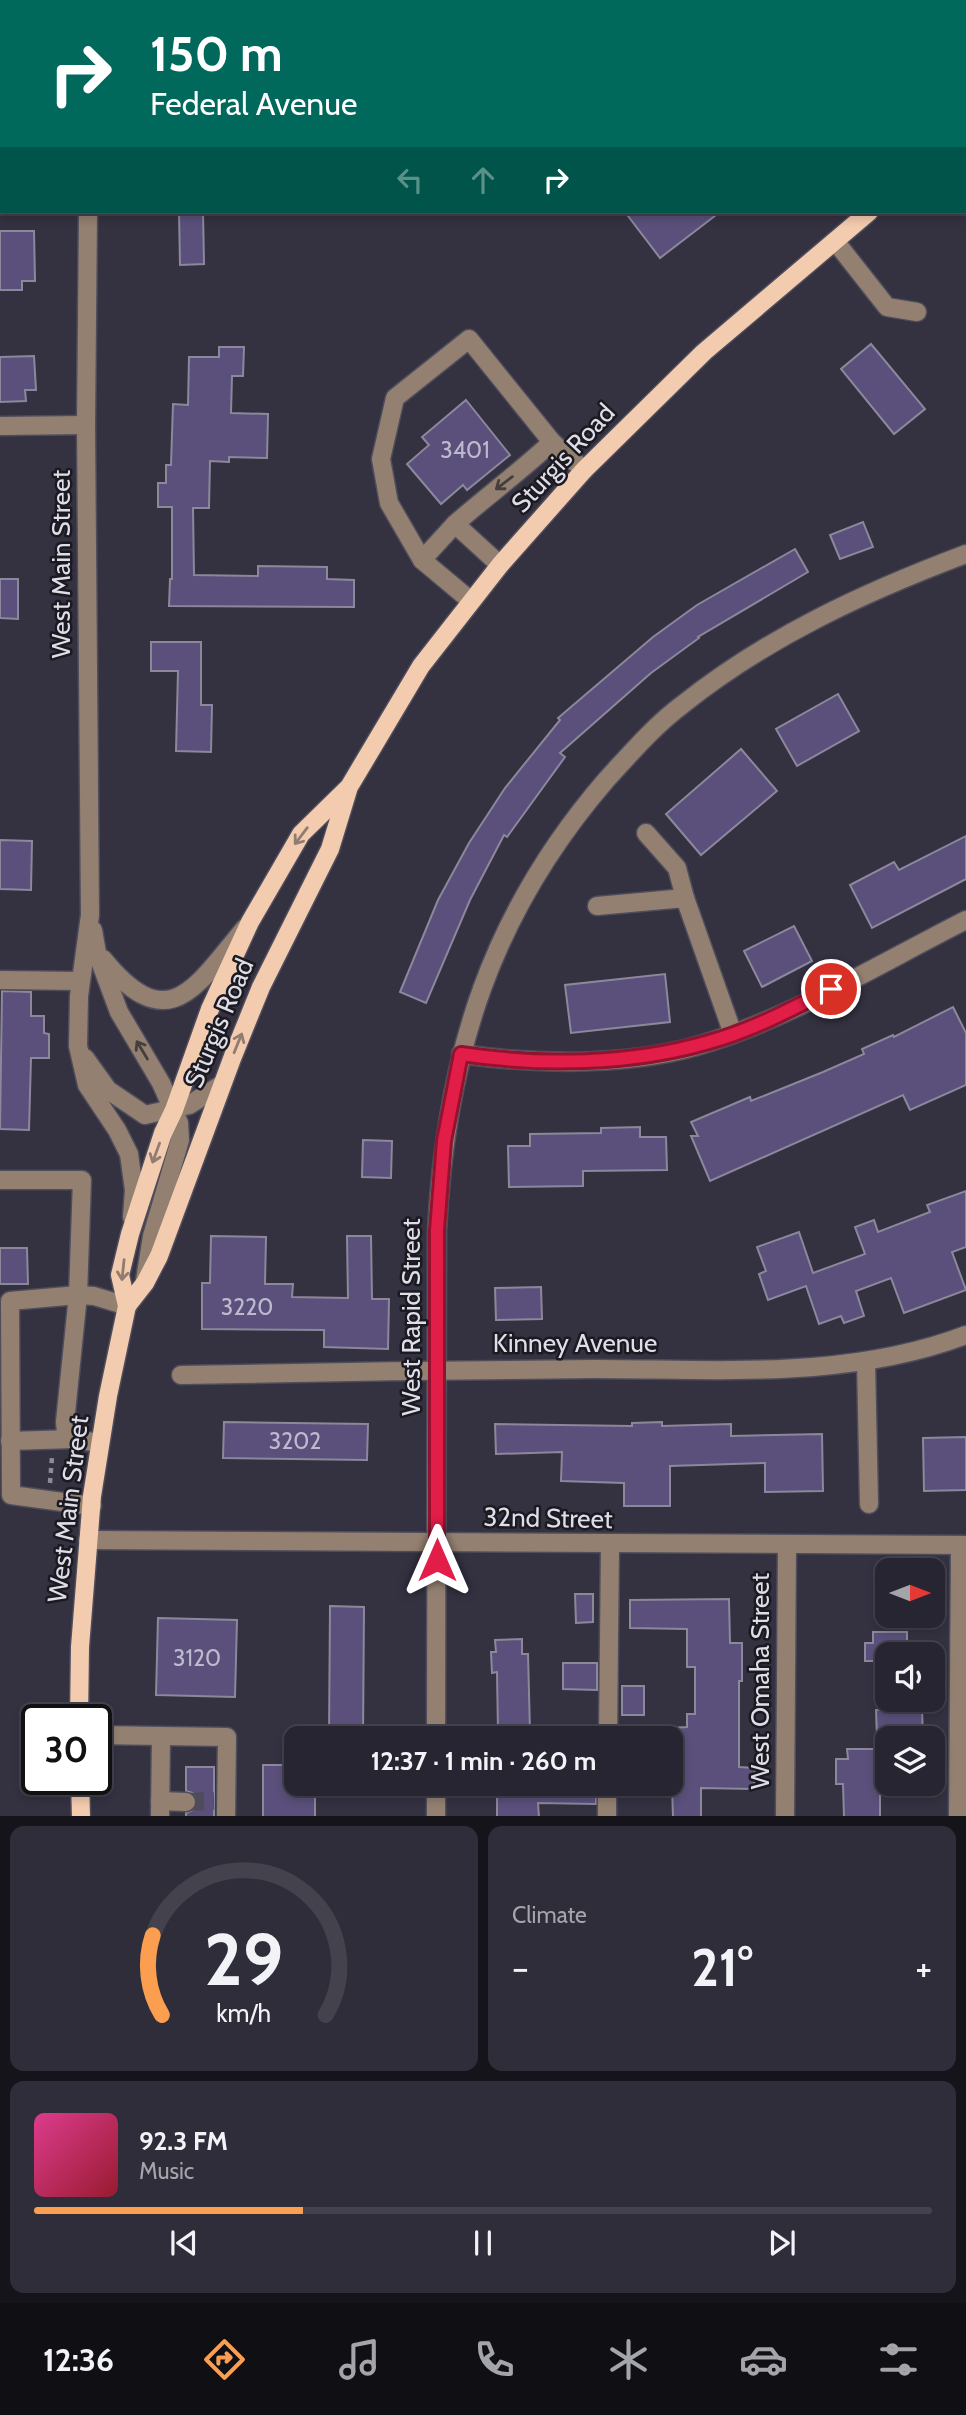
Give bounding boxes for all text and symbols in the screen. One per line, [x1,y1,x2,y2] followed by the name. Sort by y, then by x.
[150,24,283,83] text: 150 m
[35,28,126,119] icon: right
[150,84,357,123] text: Federal Avenue
[391,161,429,199] icon: left
[464,161,502,199] icon: ahead
[537,161,575,199] icon: right
[505,397,621,519] street label: Sturgis Road
[440,436,490,464] house number: 3401
[45,470,77,658] street label: West Main Street
[495,476,514,490] one-way arrow
[294,826,309,844] one-way arrow
[177,954,261,1092] street label: Sturgis Road
[801,959,861,1019] pin
[812,970,850,1008] icon: arrive
[232,1033,245,1054] one-way arrow
[134,1040,148,1060] one-way arrow
[149,1141,161,1163] one-way arrow
[395,1218,427,1416] street label: West Rapid Street
[116,1258,129,1281] one-way arrow
[221,1293,273,1321] house number: 3220
[493,1327,657,1359] street label: Kinney Avenue
[41,1413,95,1604] street label: West Main Street
[269,1427,321,1455] house number: 3202
[483,1501,613,1535] street label: 32nd Street
[400,1523,474,1597] position arrow
[875,1558,945,1628] north arrow
[875,1558,945,1796] map controls
[744,1572,776,1789] street label: West Omaha Street
[875,1642,945,1712] button: sound
[173,1644,221,1672] house number: 3120
[21,1704,112,1795] speed limit sign: 30
[875,1726,945,1796] button: layers
[371,1745,596,1777] text: 12:37 · 1 min · 260 m
[512,1901,587,1929] text: Climate
[204,1915,284,2003] text: 29
[691,1936,753,1999] text: 21°
[512,1944,529,1991] text: −
[915,1944,932,1991] text: +
[217,1997,271,2027] text: km/h
[139,2125,228,2157] text: 92.3 FM
[139,2157,194,2185] text: Music
[165,2224,203,2262] icon: previous
[464,2224,502,2262] icon: pause
[763,2224,801,2262] icon: next
[200,2335,249,2384] icon: directions
[335,2335,384,2384] icon: music
[470,2335,519,2384] icon: phone
[604,2335,653,2384] icon: climate
[739,2335,788,2384] icon: car
[874,2335,923,2384] icon: filters
[43,2340,114,2379] text: 12:36

